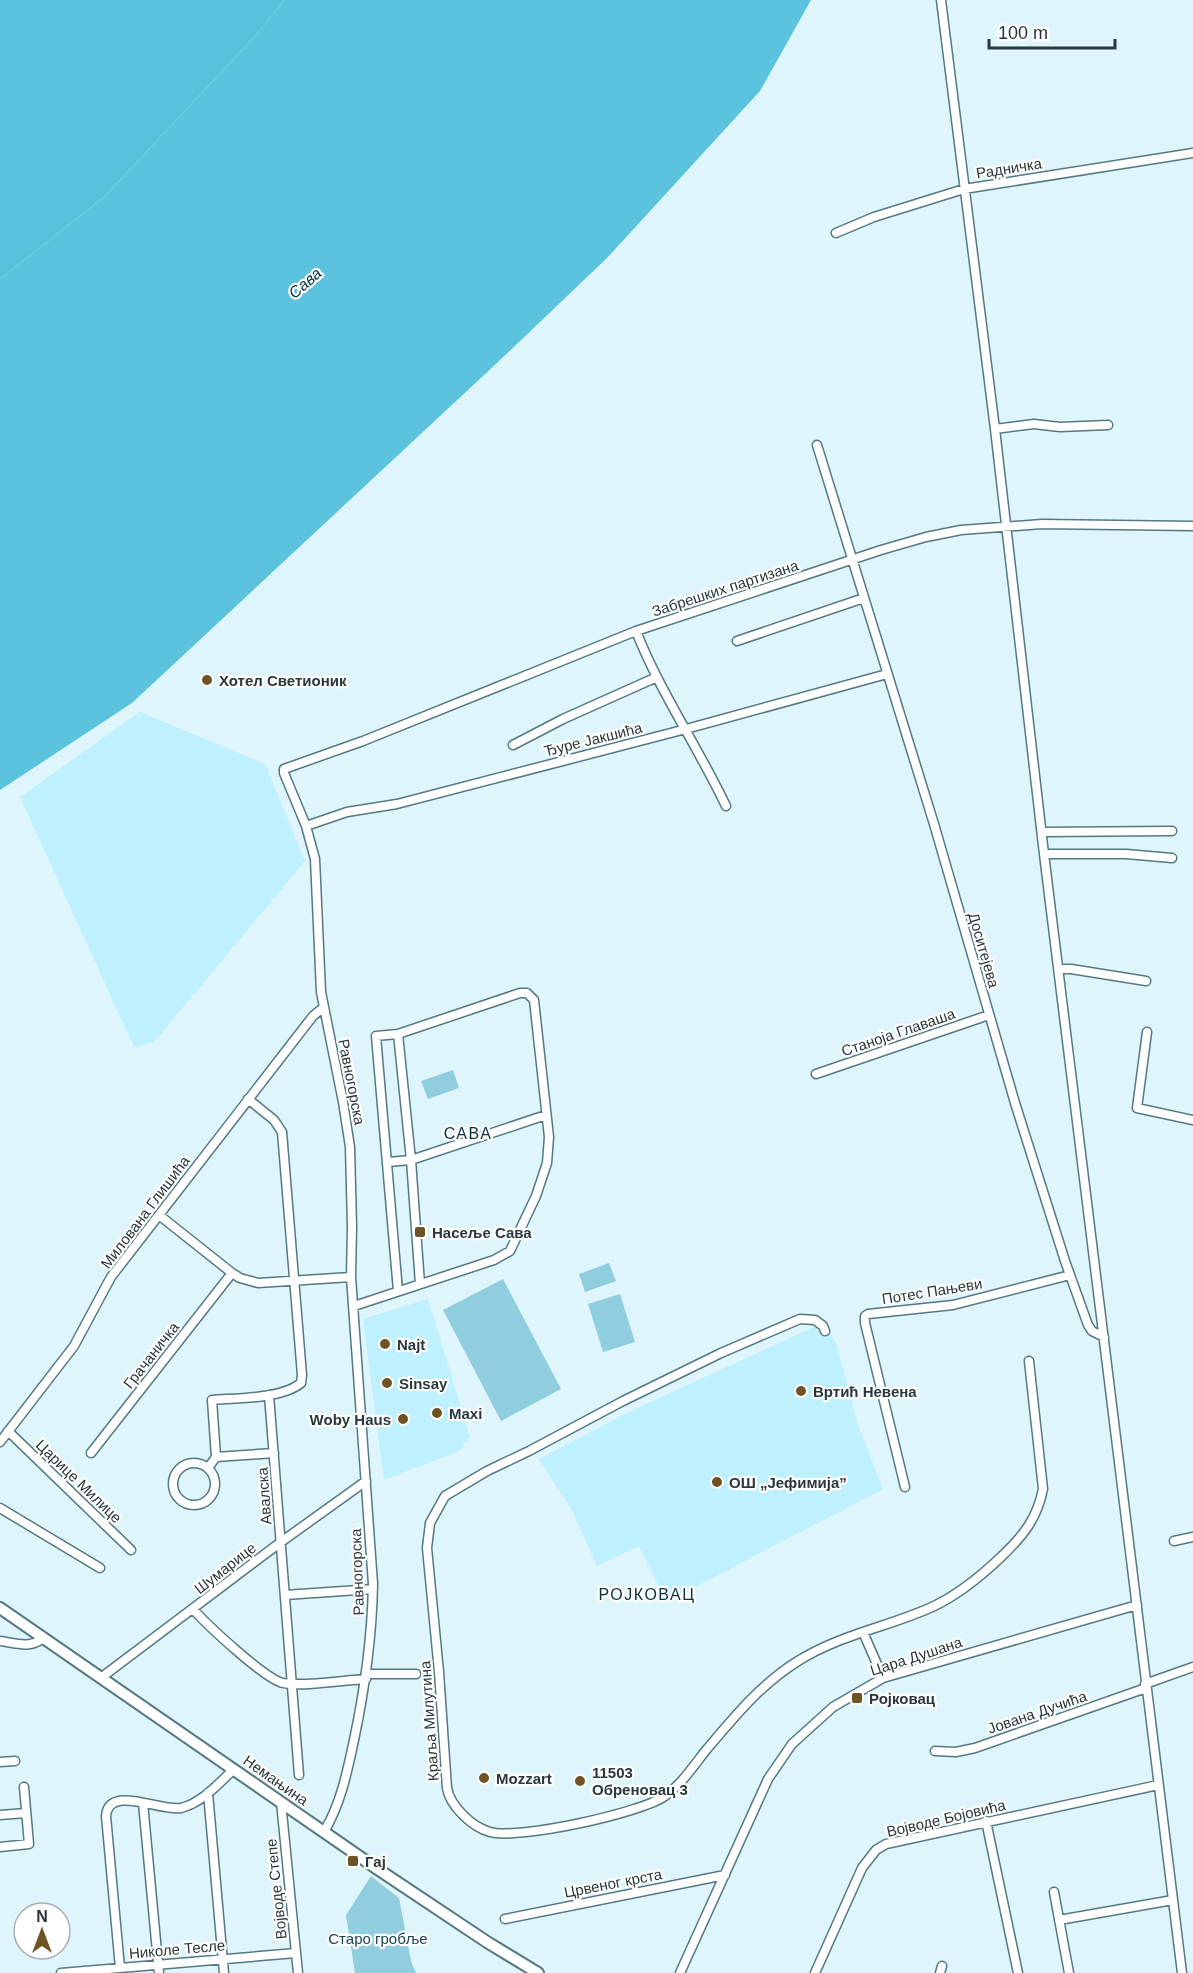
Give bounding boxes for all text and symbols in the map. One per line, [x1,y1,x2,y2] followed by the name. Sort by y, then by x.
[989,12,1115,50] scale bar
[998,23,1048,43] text: 100 m
[975,154,1044,182] street label: Радничка
[285,264,325,302] water label: Сава
[650,556,801,620] street label: Забрешких партизана
[219,672,347,689] place label: Хотел Светионик
[200,673,214,687] marker: Хотел Светионик
[542,718,645,759] street label: Ђуре Јакшића
[965,910,1003,990] street label: Доситејева
[839,1004,958,1059] street label: Станоја Главаша
[335,1038,369,1127] street label: Равногорска
[444,1125,492,1142] district label: САВА
[97,1152,193,1272] street label: Милована Глишића
[432,1224,532,1241] place label: Насеље Сава
[413,1225,427,1239] marker: Насеље Сава
[881,1275,983,1307] street label: Потес Пањеви
[120,1318,183,1392] street label: Грачаничка
[397,1336,425,1353] place label: Najt
[378,1337,392,1351] marker: Najt
[399,1375,448,1392] place label: Sinsay
[380,1376,394,1390] marker: Sinsay
[813,1383,917,1400] place label: Вртић Невена
[794,1384,808,1398] marker: Вртић Невена
[449,1405,482,1422] place label: Maxi
[430,1406,444,1420] marker: Maxi
[310,1411,391,1428] place label: Woby Haus
[396,1412,410,1426] marker: Woby Haus
[33,1436,125,1526] street label: Царице Милице
[253,1466,274,1525] street label: Авалска
[729,1474,847,1491] place label: ОШ „Јефимија”
[710,1475,724,1489] marker: ОШ „Јефимија”
[347,1528,367,1616] street label: Равногорска
[191,1539,259,1597] street label: Шумарице
[599,1586,696,1603] district label: РОЈКОВАЦ
[868,1633,965,1679] street label: Цара Душана
[416,1660,442,1782] street label: Краља Милутина
[985,1687,1089,1737] street label: Јована Дучића
[869,1690,936,1707] place label: Ројковац
[850,1691,864,1705] marker: Ројковац
[240,1752,312,1809] street label: Немањина
[592,1764,688,1798] place label: 11503 Обреновац 3
[496,1770,552,1787] place label: Mozzart
[477,1771,491,1785] marker: Mozzart
[573,1774,587,1788] marker: 11503 Обреновац 3
[885,1796,1008,1840] street label: Војводе Бојовића
[262,1838,290,1940] street label: Војводе Степе
[365,1853,386,1870] place label: Гај
[346,1854,360,1868] marker: Гај
[563,1865,664,1901] street label: Црвеног крста
[12,1901,72,1961] north arrow
[36,1908,48,1925] text: N
[328,1930,428,1947] park label: Старо гробље
[128,1936,226,1962] street label: Николе Тесле

